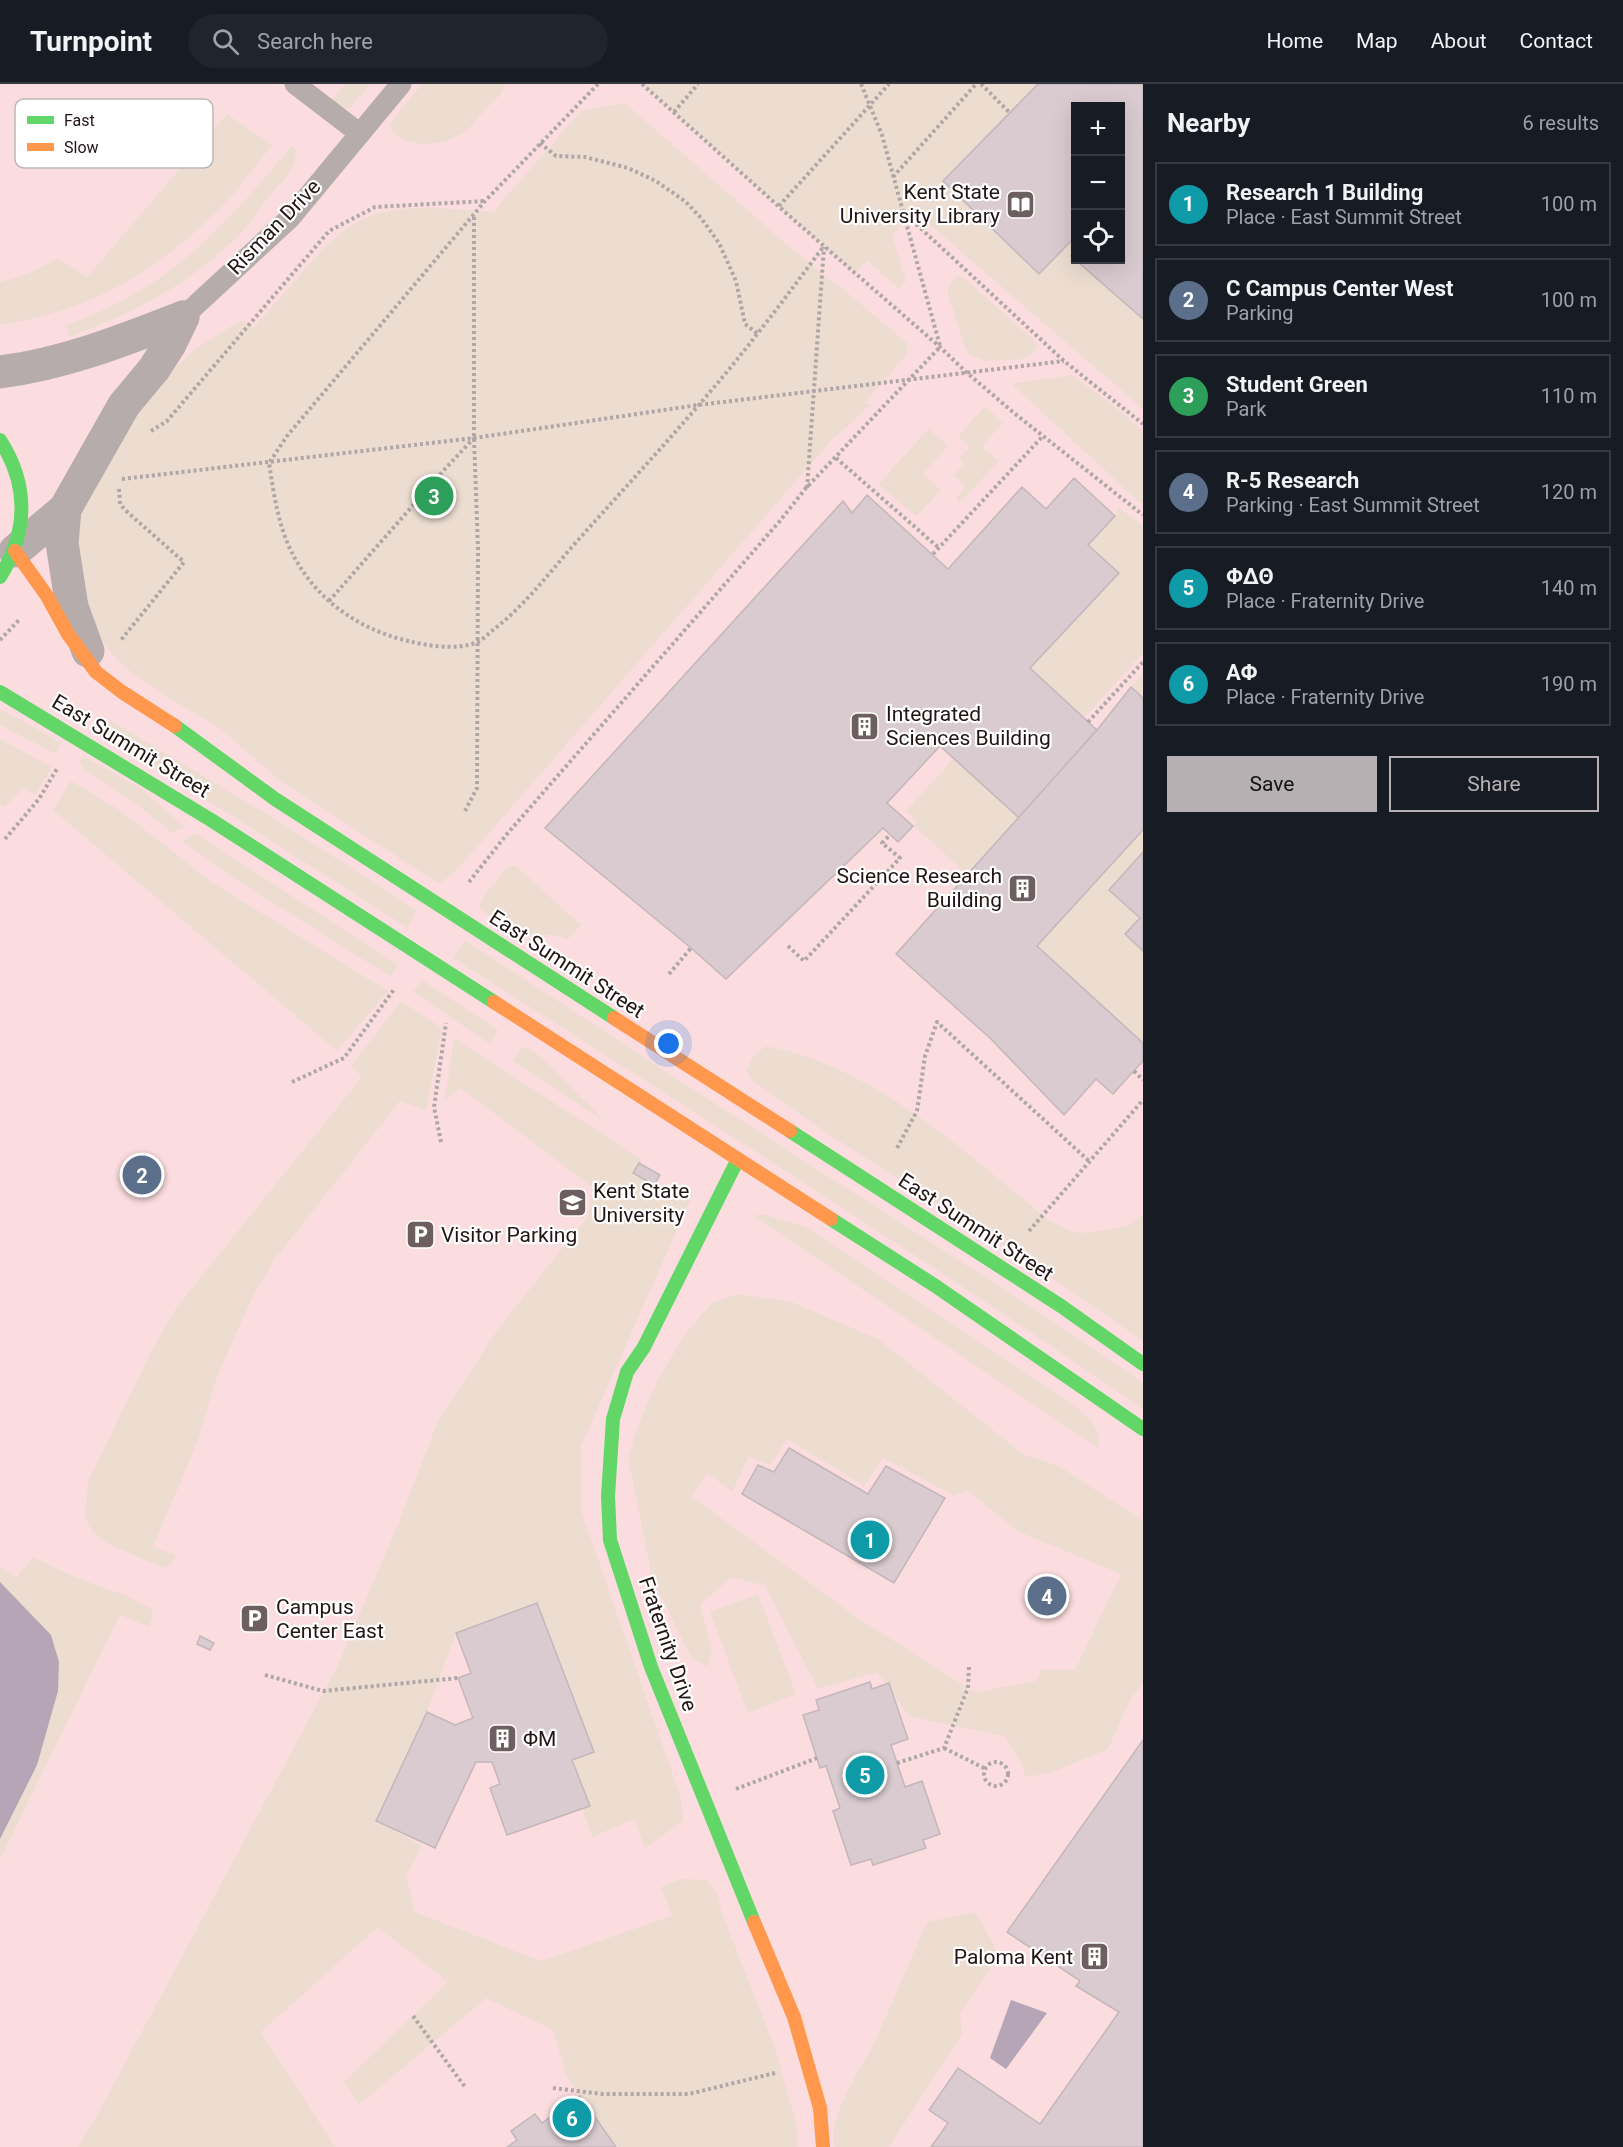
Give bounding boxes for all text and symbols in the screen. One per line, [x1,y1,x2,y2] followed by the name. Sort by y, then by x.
[188,14,608,68] search box
[30,25,152,58] text: Turnpoint
[209,25,242,58] icon: search
[257,29,373,54] text: Search here
[1267,29,1323,53] text: Home
[1356,29,1398,53] text: Map
[1431,29,1487,53] text: About
[1520,29,1593,53] text: Contact
[15,99,213,168] legend
[1071,102,1125,264] map controls
[1071,102,1125,156] button: +
[1167,108,1250,138] text: Nearby
[64,111,95,130] text: Fast
[1523,111,1599,135] text: 6 results
[64,138,99,157] text: Slow
[1071,156,1125,210] button: −
[223,175,325,279] street label: Risman Drive
[840,180,1000,228] place label: Kent State University Library
[1226,180,1423,205] text: Research 1 Building
[1005,188,1037,220] library icon: Kent State University Library
[1183,192,1194,216] text: 1
[1541,192,1597,216] text: 100 m
[1226,205,1462,229] text: Place · East Summit Street
[1071,210,1125,264] button: locate
[1226,276,1454,301] text: C Campus Center West
[1183,288,1194,312] text: 2
[1541,288,1597,312] text: 100 m
[1226,301,1293,325] text: Parking
[1226,372,1368,397] text: Student Green
[1183,384,1194,408] text: 3
[1541,384,1597,408] text: 110 m
[1226,397,1266,421] text: Park
[1226,468,1359,493] text: R-5 Research
[414,474,454,518] pin: 3
[1183,480,1194,504] text: 4
[1541,480,1597,504] text: 120 m
[1226,493,1480,517] text: Parking · East Summit Street
[1226,564,1274,589] text: ΦΔΘ
[1183,576,1194,600] text: 5
[1541,576,1597,600] text: 140 m
[1226,589,1424,613] text: Place · Fraternity Drive
[1226,660,1257,685] text: ΑΦ
[1183,672,1194,696] text: 6
[1541,672,1597,696] text: 190 m
[1226,685,1424,709] text: Place · Fraternity Drive
[48,689,214,803] street label: East Summit Street
[886,702,1051,750] place label: Integrated Sciences Building
[849,710,881,742] building icon: Integrated Sciences Building
[1167,756,1377,812] button: Save
[1389,756,1599,812] button: Share
[836,864,1002,912] place label: Science Research Building
[1007,872,1039,904] building icon: Science Research Building
[485,905,649,1023] street label: East Summit Street
[654,1029,683,1058] your location
[122,1152,162,1198] pin: 2
[894,1168,1058,1286] street label: East Summit Street
[593,1179,690,1227] place label: Kent State University
[556,1187,588,1219] school or university icon: Kent State University
[404,1219,436,1251] parking icon: Visitor Parking
[441,1223,577,1247] place label: Visitor Parking
[850,1518,890,1562] pin: 1
[634,1574,702,1714] street label: Fraternity Drive
[1028,1574,1066,1618] pin: 4
[276,1595,384,1643] place label: Campus Center East
[239,1603,271,1635] parking icon: Campus Center East
[486,1723,518,1755] building icon: ΦΜ
[523,1727,556,1751] place label: ΦΜ
[846,1752,884,1798] pin: 5
[1078,1941,1110,1973] building icon: Paloma Kent
[954,1945,1073,1969] place label: Paloma Kent
[552,2096,592,2140] pin: 6

